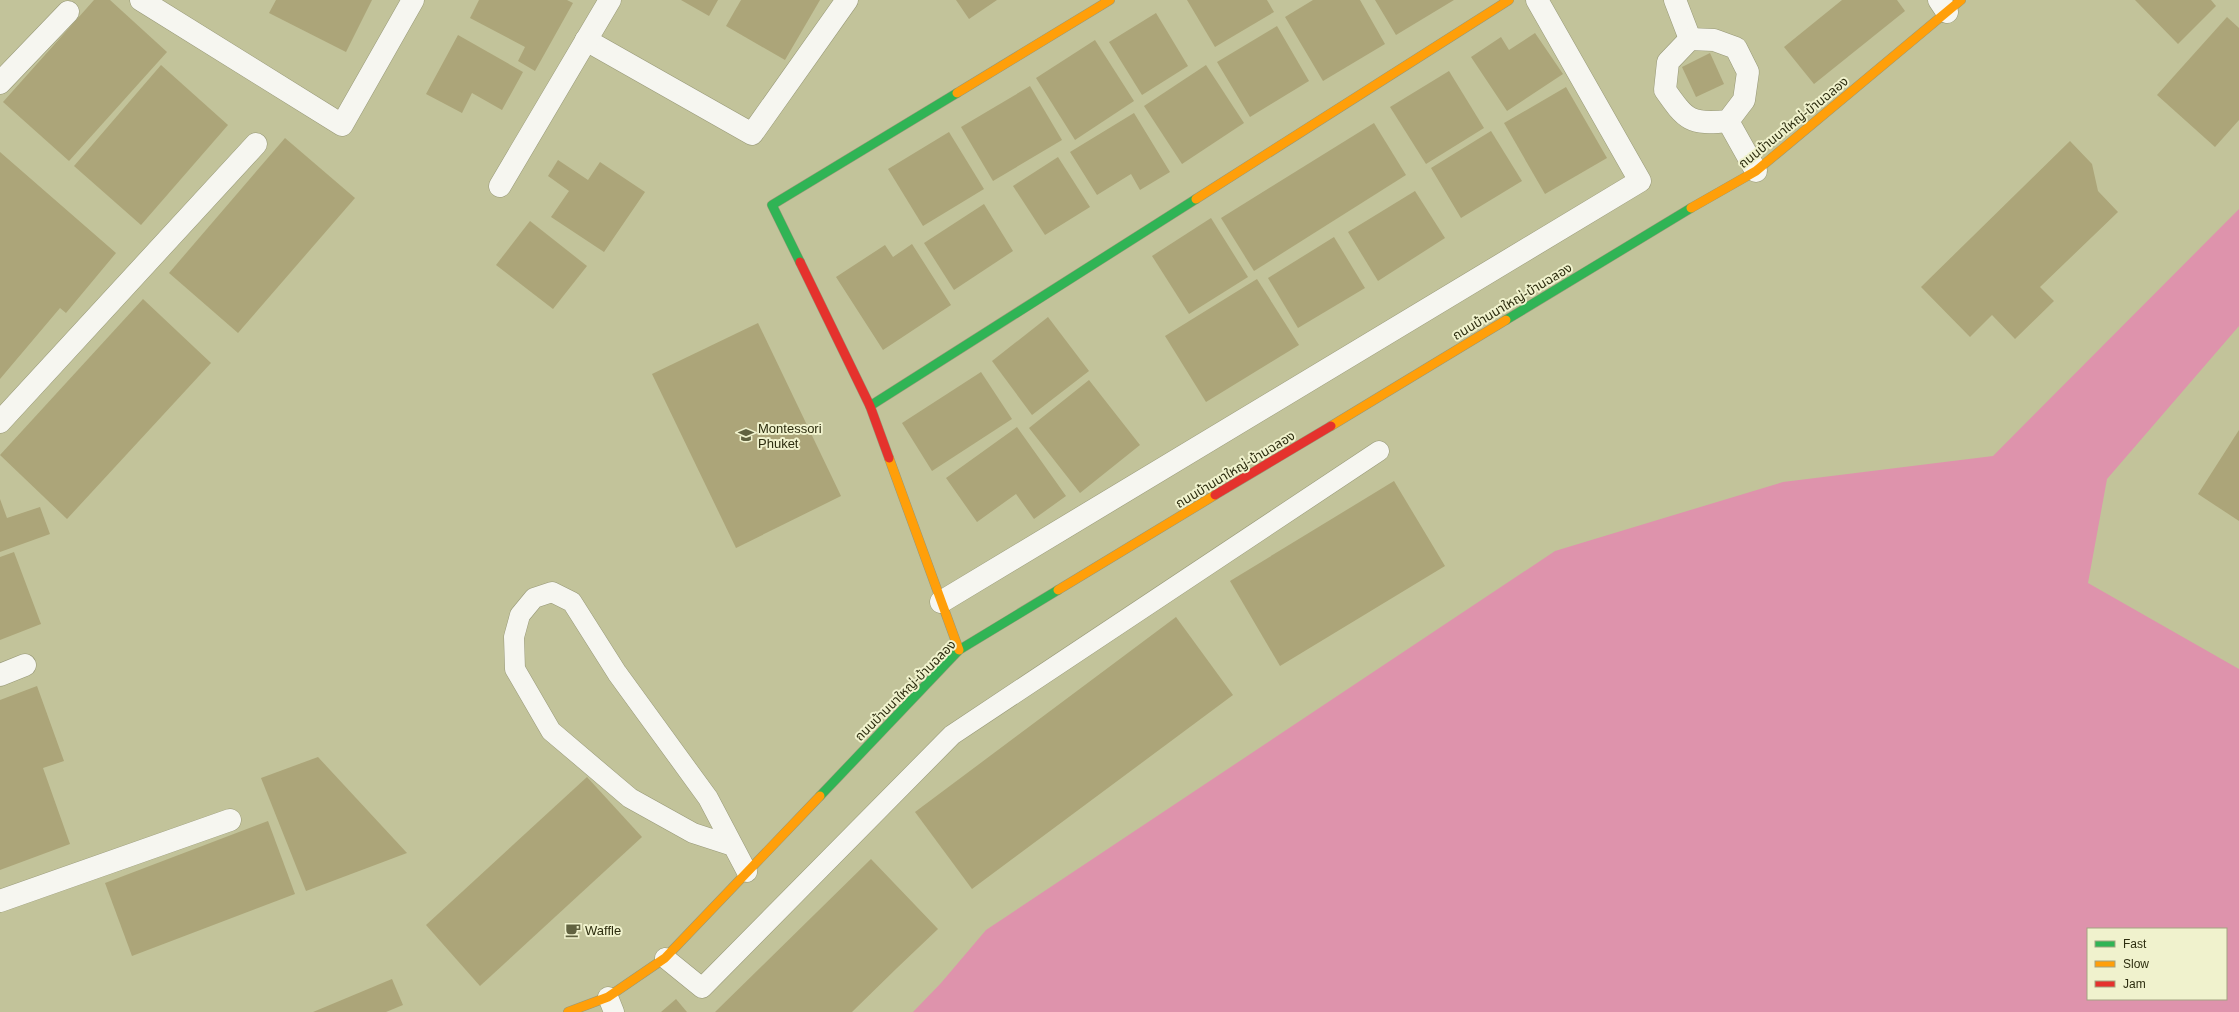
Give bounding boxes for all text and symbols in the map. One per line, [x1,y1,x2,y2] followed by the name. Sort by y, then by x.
[1736,74,1851,171] street label: ถนนบ้านนาใหญ่-บ้านฉลอง
[1450,260,1575,343] street label: ถนนบ้านนาใหญ่-บ้านฉลอง
[758,421,822,451] place label: Montessori Phuket
[737,426,755,444] school or university icon: Montessori Phuket
[1173,428,1298,511] street label: ถนนบ้านนาใหญ่-บ้านฉลอง
[852,637,959,744] street label: ถนนบ้านนาใหญ่-บ้านฉลอง
[564,921,582,939] cafe icon: Waffle
[585,923,621,938] place label: Waffle
[2087,928,2227,1000] legend
[2123,937,2147,951] text: Fast
[2123,957,2149,971] text: Slow
[2123,977,2146,991] text: Jam

